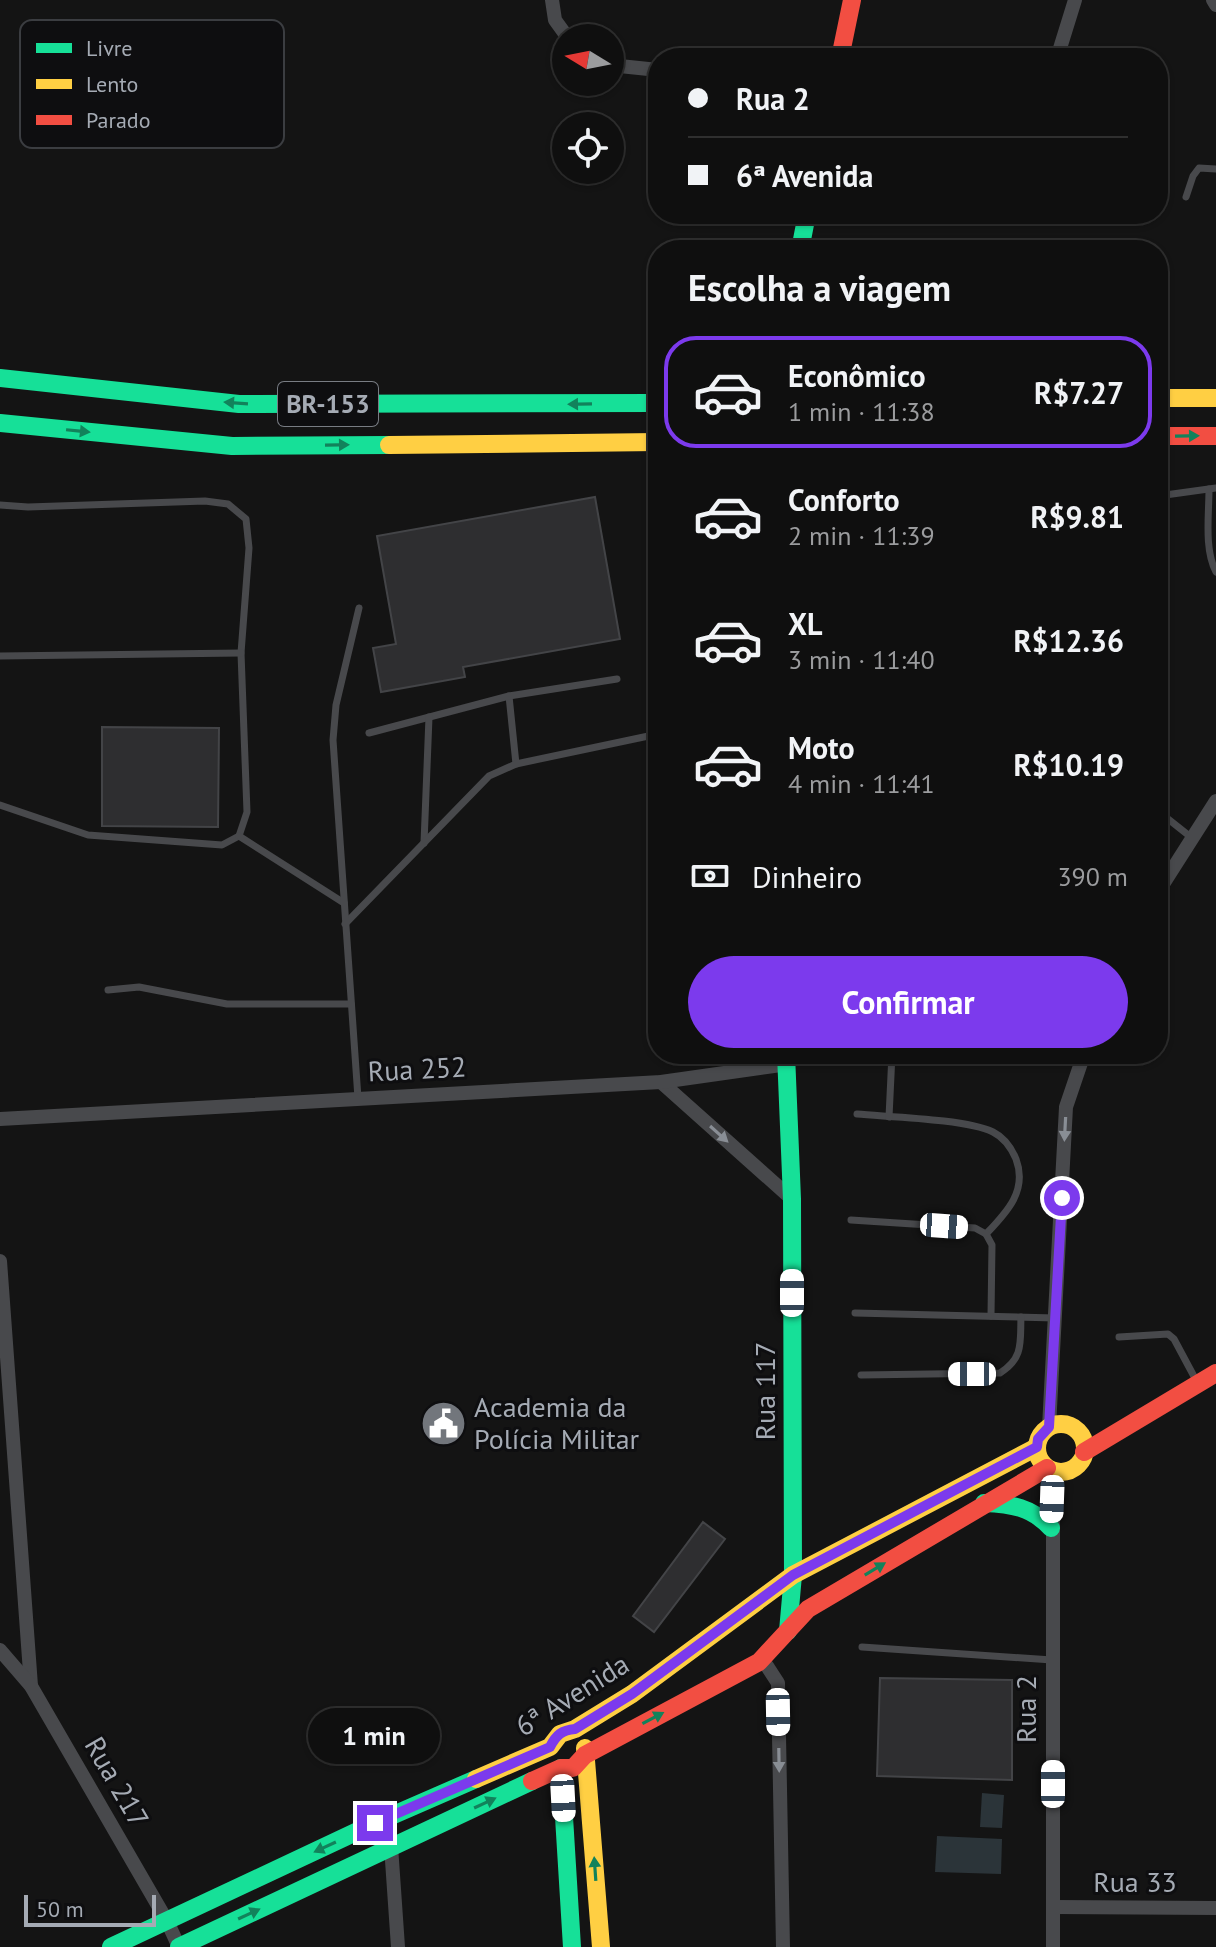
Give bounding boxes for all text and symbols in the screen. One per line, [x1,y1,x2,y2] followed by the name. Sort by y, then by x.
[20,20,284,148] legend
[552,24,624,96] north arrow
[552,24,624,184] map controls
[86,34,133,62] text: Livre
[86,70,138,98] text: Lento
[736,79,810,118] text: Rua 2
[86,106,150,134] text: Parado
[552,112,624,184] button: locate
[736,156,873,195] text: 6ª Avenida
[688,264,951,311] text: Escolha a viagem
[692,356,764,428] icon: car
[788,356,926,395] text: Econômico
[1034,373,1124,412] text: R$7.27
[278,382,378,426] road number: BR-153
[788,395,935,428] text: 1 min · 11:38
[223,397,248,410] one-way arrow
[567,397,592,410] one-way arrow
[66,424,91,437] one-way arrow
[1175,430,1200,442] one-way arrow
[325,439,350,451] one-way arrow
[692,480,764,552] icon: car
[788,480,900,519] text: Conforto
[1031,497,1124,536] text: R$9.81
[788,519,935,552] text: 2 min · 11:39
[692,604,764,676] icon: car
[788,604,822,643] text: XL
[1014,621,1124,660] text: R$12.36
[788,643,935,676] text: 3 min · 11:40
[692,728,764,800] icon: car
[788,728,855,767] text: Moto
[1014,745,1124,784] text: R$10.19
[788,767,935,800] text: 4 min · 11:41
[688,854,732,898] icon: cash
[752,857,862,896] text: Dinheiro
[1057,860,1128,893] text: 390 m
[688,956,1128,1048] button: Confirmar
[367,1047,467,1090] street label: Rua 252
[1059,1117,1072,1142] one-way arrow
[709,1125,729,1142] one-way arrow
[1044,1180,1080,1216] route start
[919,1212,969,1240] car
[780,1269,804,1317] car
[746,1342,783,1440] street label: Rua 117
[948,1362,996,1386] car
[474,1388,640,1457] place label: Academia da Polícia Militar
[419,1399,467,1447] public building icon: Academia da Polícia Militar
[1039,1475,1065,1523] car
[864,1562,886,1576] one-way arrow
[508,1645,635,1744] street label: 6ª Avenida
[1007,1675,1044,1743] street label: Rua 2
[766,1688,790,1736] car
[309,1707,441,1763] callout: 1 min
[642,1712,665,1725] one-way arrow
[342,1719,406,1752] text: 1 min
[77,1730,158,1834] street label: Rua 217
[773,1748,786,1773] one-way arrow
[1041,1760,1065,1808] car
[550,1773,576,1823] car
[473,1796,496,1810] one-way arrow
[357,1805,393,1841] route end
[314,1840,337,1854] one-way arrow
[588,1856,601,1881] one-way arrow
[1093,1863,1177,1900] street label: Rua 33
[24,1891,156,1927] scale bar
[36,1895,84,1923] text: 50 m
[237,1907,261,1921] one-way arrow

